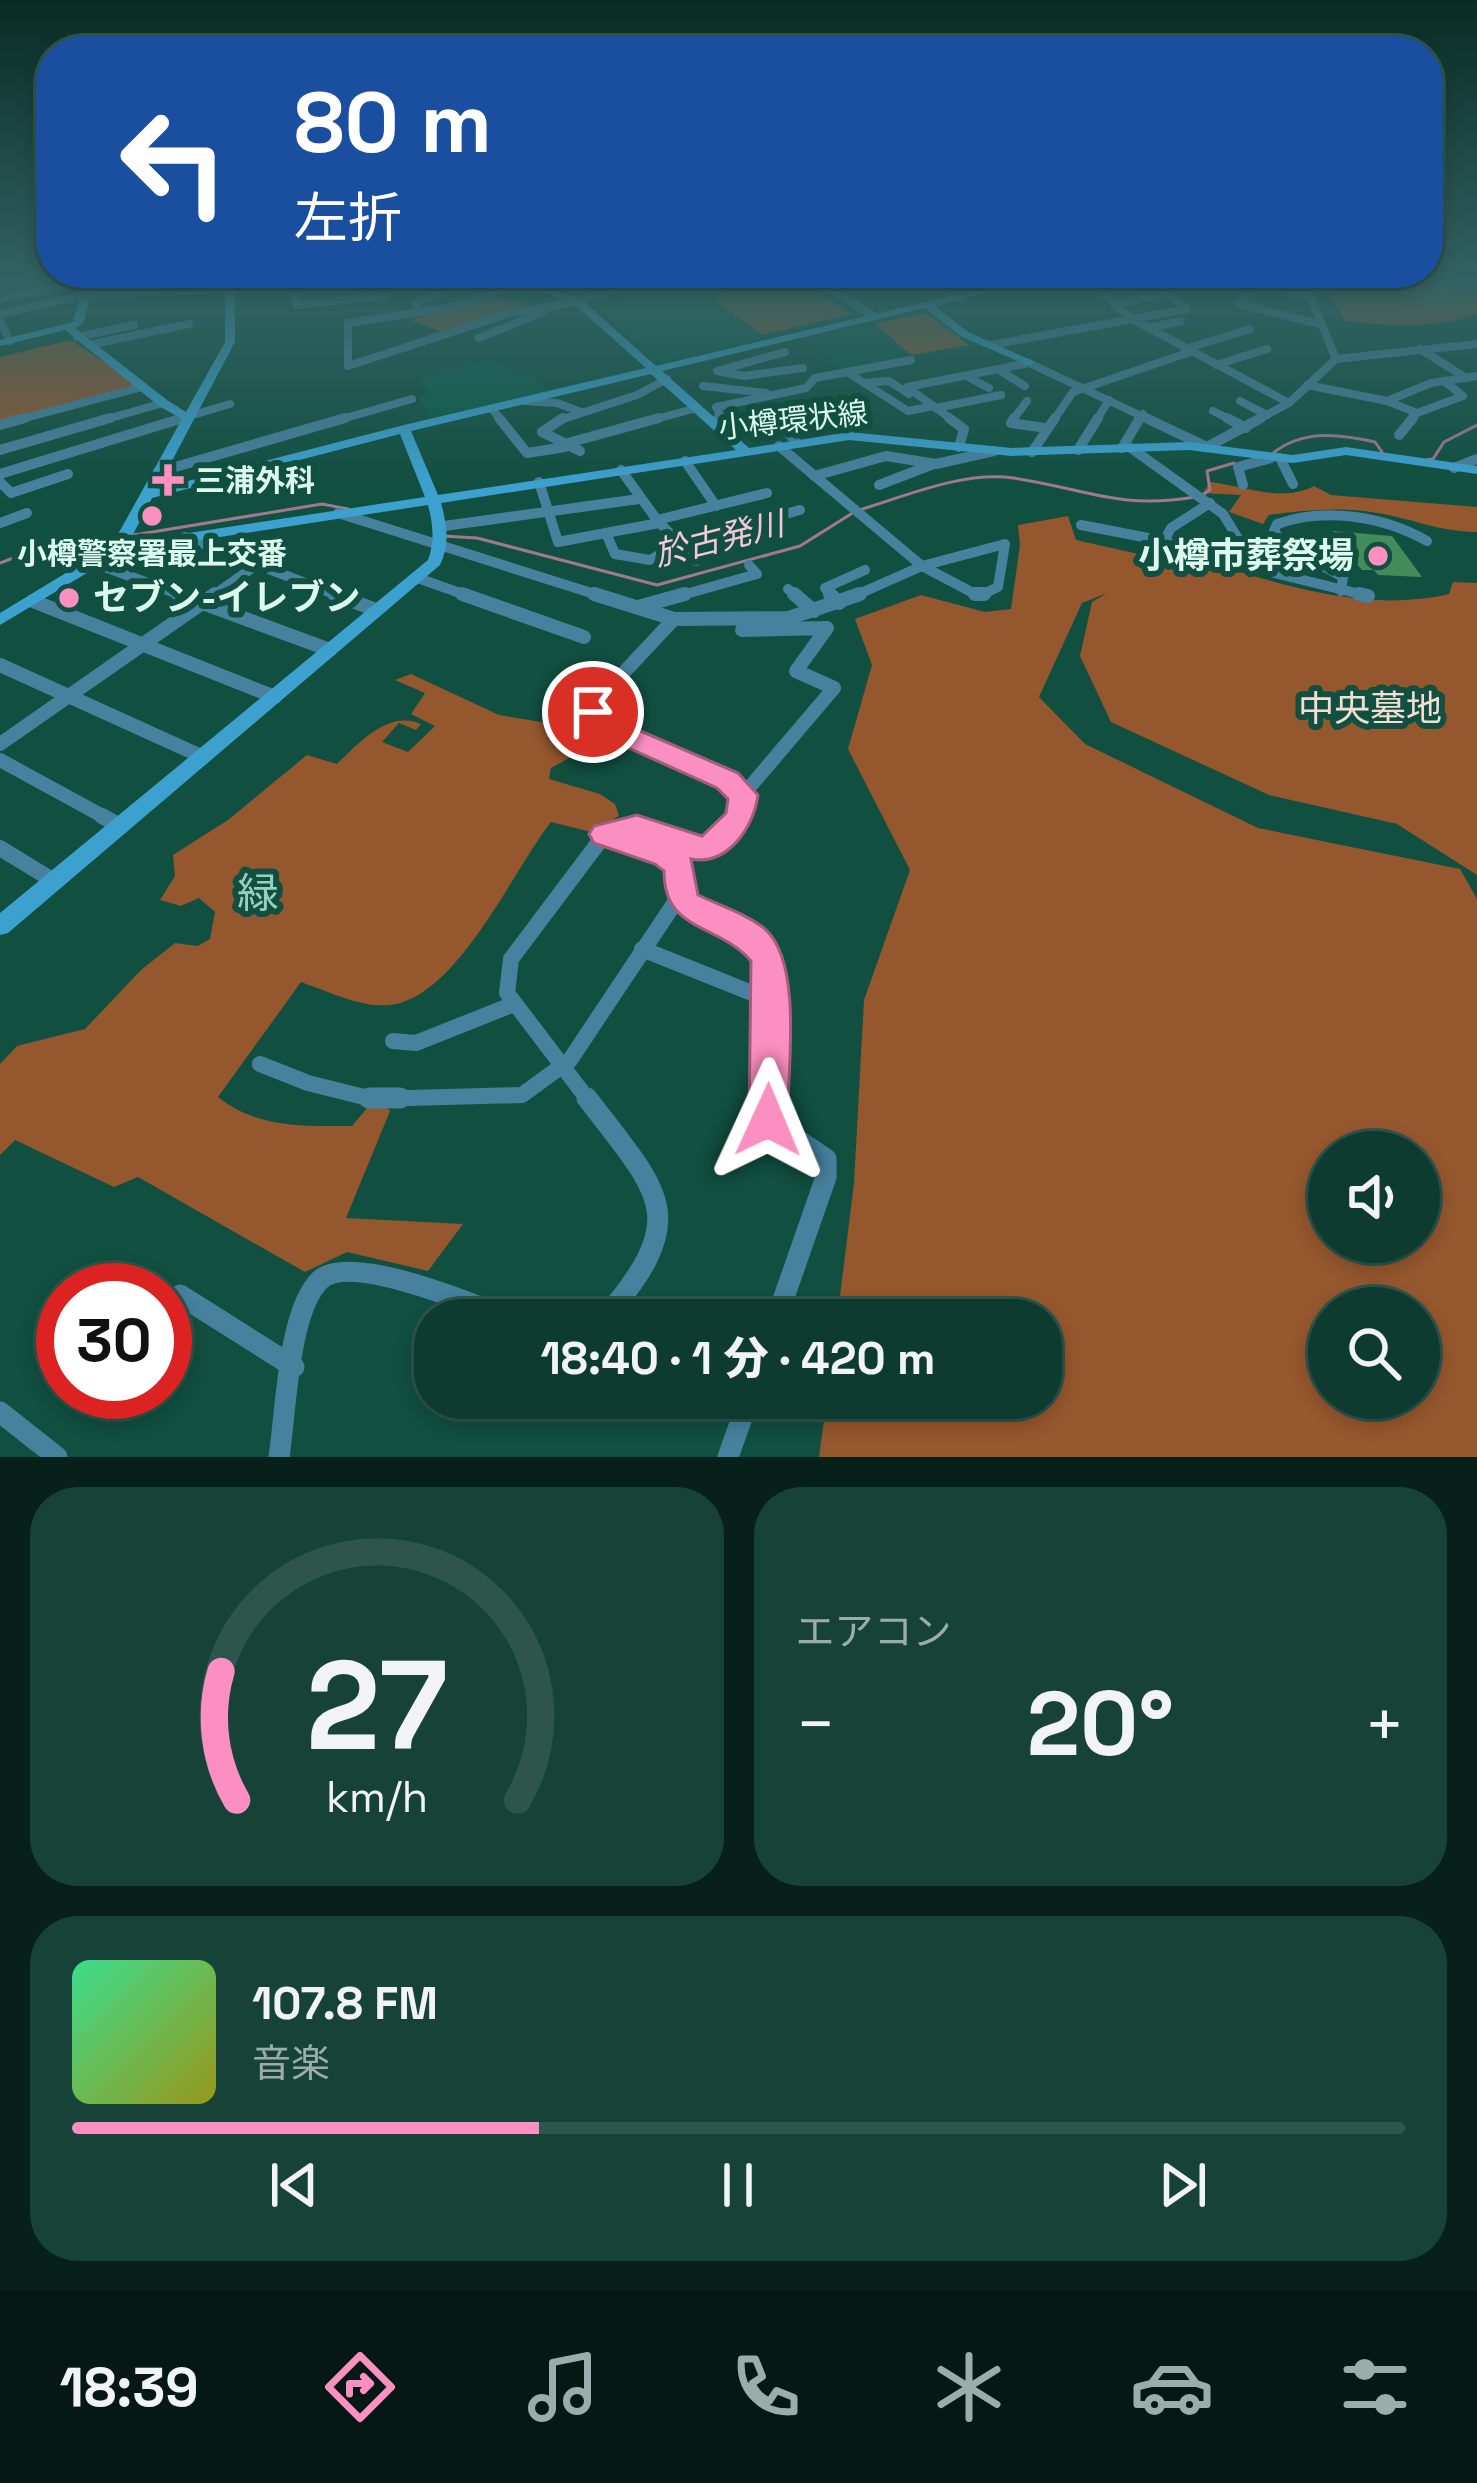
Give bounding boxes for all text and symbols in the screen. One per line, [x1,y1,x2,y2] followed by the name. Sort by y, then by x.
[294,69,492,177] text: 80 m
[96,84,252,240] icon: left
[294,184,402,253] text: 左折
[716,393,870,447] street label: 小樽環状線
[195,461,315,500] place label: 三浦外科
[152,464,184,496] marker: 三浦外科
[650,502,791,575] water label: 於古発川
[139,503,165,529] marker: 小樽警察署最上交番
[1138,533,1354,579] place label: 小樽市葬祭場
[17,534,287,573] place label: 小樽警察署最上交番
[1365,543,1391,569] marker: 小樽市葬祭場
[93,575,361,621] place label: セブン-イレブン
[56,585,82,611] marker: セブン-イレブン
[542,661,644,763] pin
[560,679,626,745] icon: arrive
[1298,686,1442,732] park label: 中央墓地
[237,867,279,920] district label: 緑
[705,1057,831,1183] position arrow
[1308,1131,1440,1419] map controls
[1308,1131,1440,1263] button: sound
[36,1263,192,1419] speed limit sign: 30
[1308,1287,1440,1419] button: search
[540,1330,936,1387] text: 18:40 · 1 分 · 420 m
[796,1607,952,1656] text: エアコン
[306,1626,448,1785] text: 27
[1027,1666,1174,1781] text: 20°
[796,1682,836,1766] text: −
[1364,1682,1405,1766] text: +
[326,1769,428,1824] text: km/h
[252,1975,438,2032] text: 107.8 FM
[252,2039,330,2088] text: 音楽
[261,2152,327,2218] icon: previous
[705,2152,771,2218] icon: pause
[1150,2152,1216,2218] icon: next
[318,2345,402,2429] icon: directions
[521,2345,605,2429] icon: music
[724,2345,808,2429] icon: phone
[927,2345,1011,2429] icon: climate
[1130,2345,1214,2429] icon: car
[1333,2345,1417,2429] icon: filters
[60,2353,199,2422] text: 18:39

